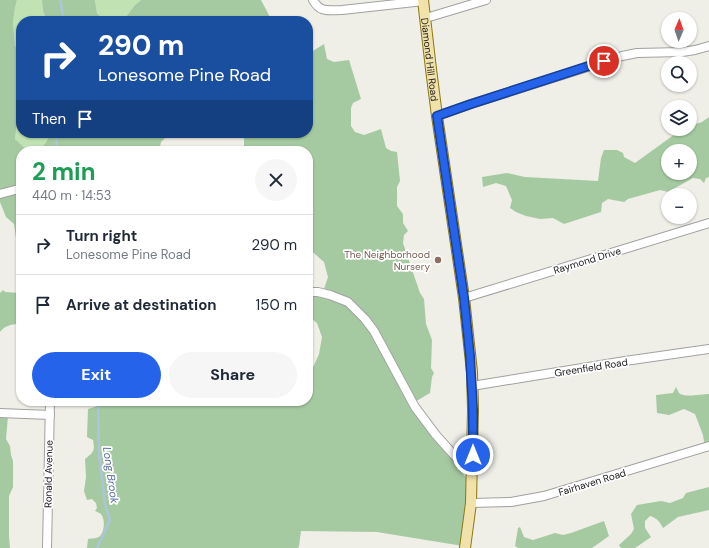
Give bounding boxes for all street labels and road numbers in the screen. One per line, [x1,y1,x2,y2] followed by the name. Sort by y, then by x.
[418,17,441,102] street label: Diamond Hill Road
[552,244,623,277] street label: Raymond Drive
[554,355,629,380] street label: Greenfield Road
[41,440,56,508] street label: Ronald Avenue
[557,466,627,499] street label: Fairhaven Road

